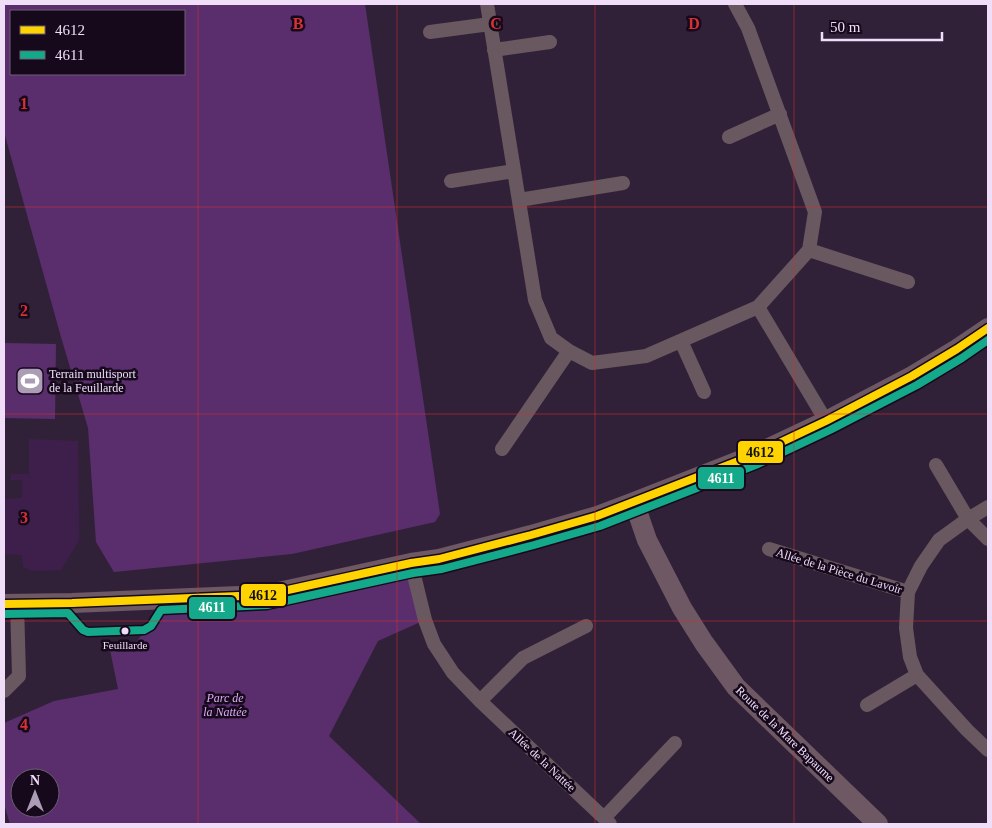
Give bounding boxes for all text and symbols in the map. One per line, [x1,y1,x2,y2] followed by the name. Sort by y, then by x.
[10,10,185,75] legend
[822,10,942,42] scale bar
[293,15,304,32] text: B
[490,15,502,32] text: C
[688,15,700,32] text: D
[830,19,861,35] text: 50 m
[55,22,85,38] text: 4612
[55,47,84,63] text: 4611
[20,95,28,112] text: 1
[20,302,28,319] text: 2
[15,366,45,396] sports icon: Terrain multisport de la Feuillarde
[49,367,136,395] place label: Terrain multisport de la Feuillarde
[737,440,784,464] line badge: 4612
[746,445,774,460] text: 4612
[697,466,745,490] line badge: 4611
[707,471,735,486] text: 4611
[20,509,28,526] text: 3
[774,545,904,597] street label: Allée de la Pièce du Lavoir
[240,583,287,607] line badge: 4612
[249,588,277,603] text: 4612
[188,596,236,620] line badge: 4611
[198,600,226,615] text: 4611
[120,626,130,636] marker: Feuillarde
[103,639,147,651] place label: Feuillarde
[733,683,837,785] street label: Route de la Mare Bapaume
[203,691,247,719] park label: Parc de la Nattée
[20,716,28,733] text: 4
[506,725,578,795] street label: Allée de la Nattée
[10,768,60,818] north arrow
[30,773,40,788] text: N

